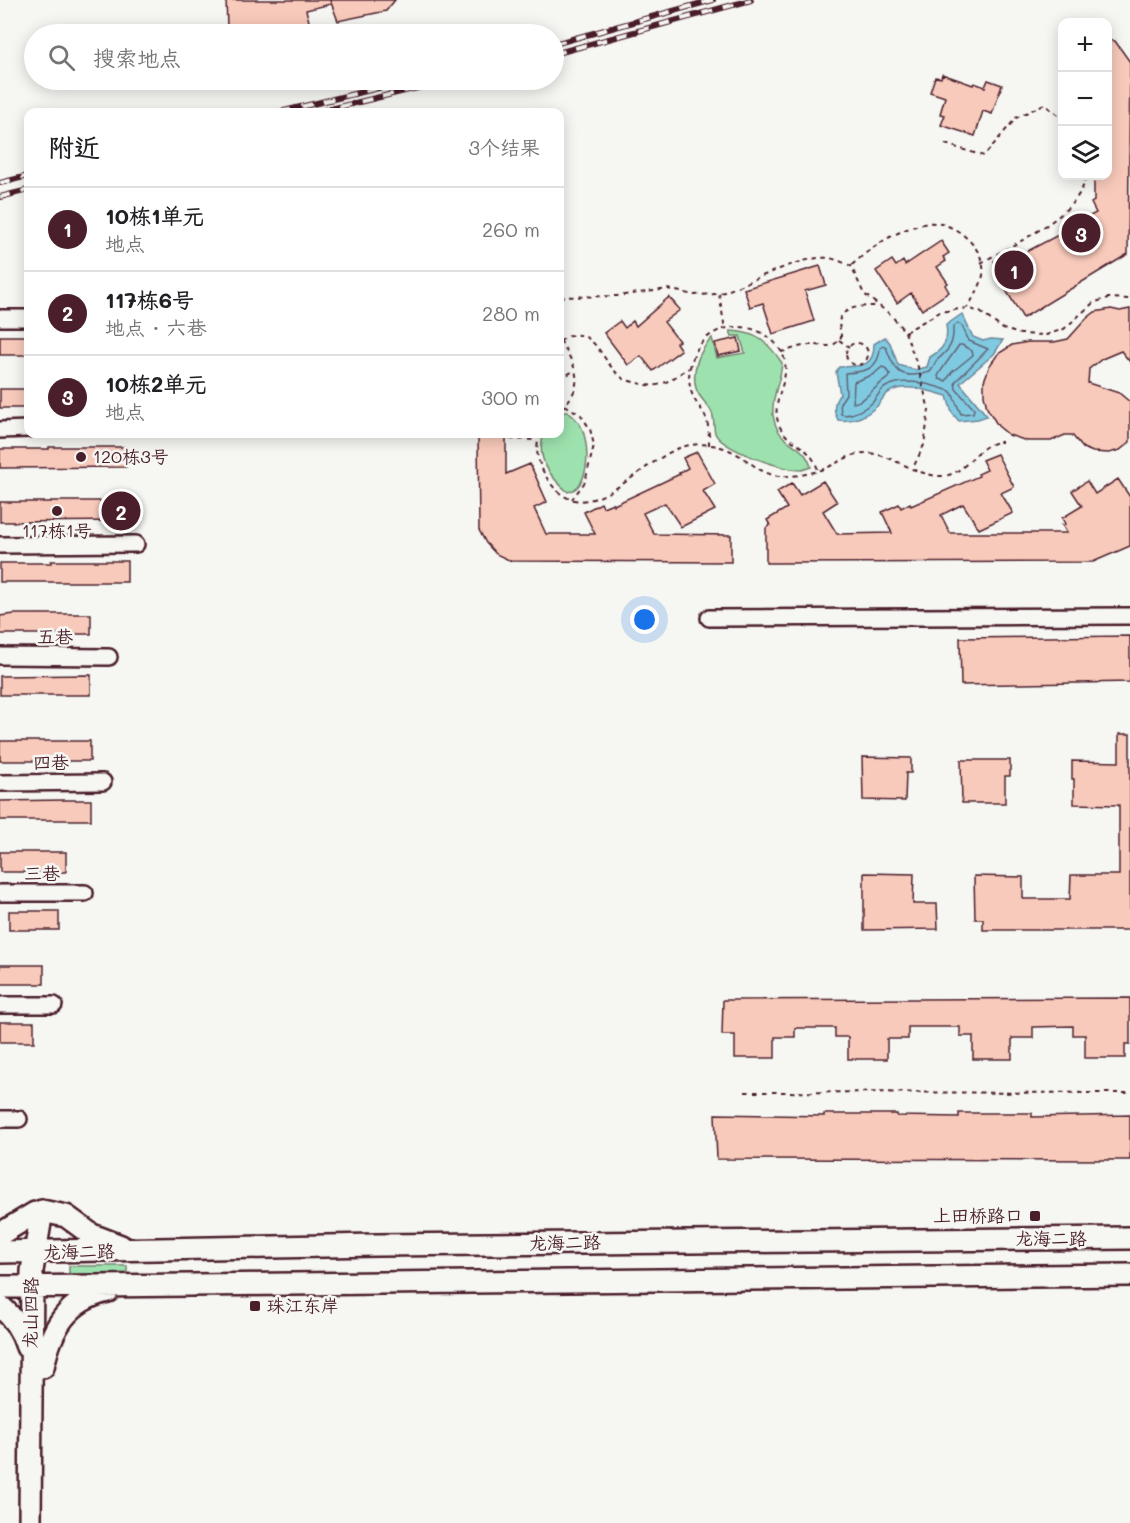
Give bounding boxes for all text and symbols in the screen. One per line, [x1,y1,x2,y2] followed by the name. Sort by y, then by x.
[1058,18,1112,180] map controls
[1058,18,1112,72] button: +
[24,24,564,90] search box
[45,41,78,74] icon: search
[93,43,181,72] text: 搜索地点
[1058,72,1112,126] button: −
[1058,126,1112,180] button: layers
[48,130,100,164] text: 附近
[468,134,540,160] text: 3个结果
[105,201,205,230] text: 10栋1单元
[1062,210,1100,256] pin: 3
[63,216,72,242] text: 1
[482,216,540,242] text: 260 m
[105,230,145,256] text: 地点
[994,248,1034,292] pin: 1
[105,285,194,314] text: 117栋6号
[62,300,73,326] text: 2
[482,300,540,326] text: 280 m
[105,314,207,340] text: 地点 · 六巷
[105,369,207,398] text: 10栋2单元
[62,384,74,410] text: 3
[481,384,540,410] text: 300 m
[105,398,145,424] text: 地点
[93,444,169,468] place label: 120栋3号
[74,450,88,464] marker: 120栋3号
[102,488,140,534] pin: 2
[50,504,64,518] marker: 117栋1号
[22,518,92,542] place label: 117栋1号
[630,605,659,634] your location
[37,624,73,648] street label: 五巷
[33,750,69,774] street label: 四巷
[24,861,60,885] street label: 三巷
[933,1203,1023,1227] place label: 上田桥路口
[1028,1209,1042,1223] marker: 上田桥路口
[1015,1226,1087,1250] street label: 龙海二路
[529,1229,601,1255] street label: 龙海二路
[43,1238,115,1264] street label: 龙海二路
[17,1277,43,1349] street label: 龙山四路
[267,1293,339,1317] place label: 珠江东岸
[248,1299,262,1313] marker: 珠江东岸

